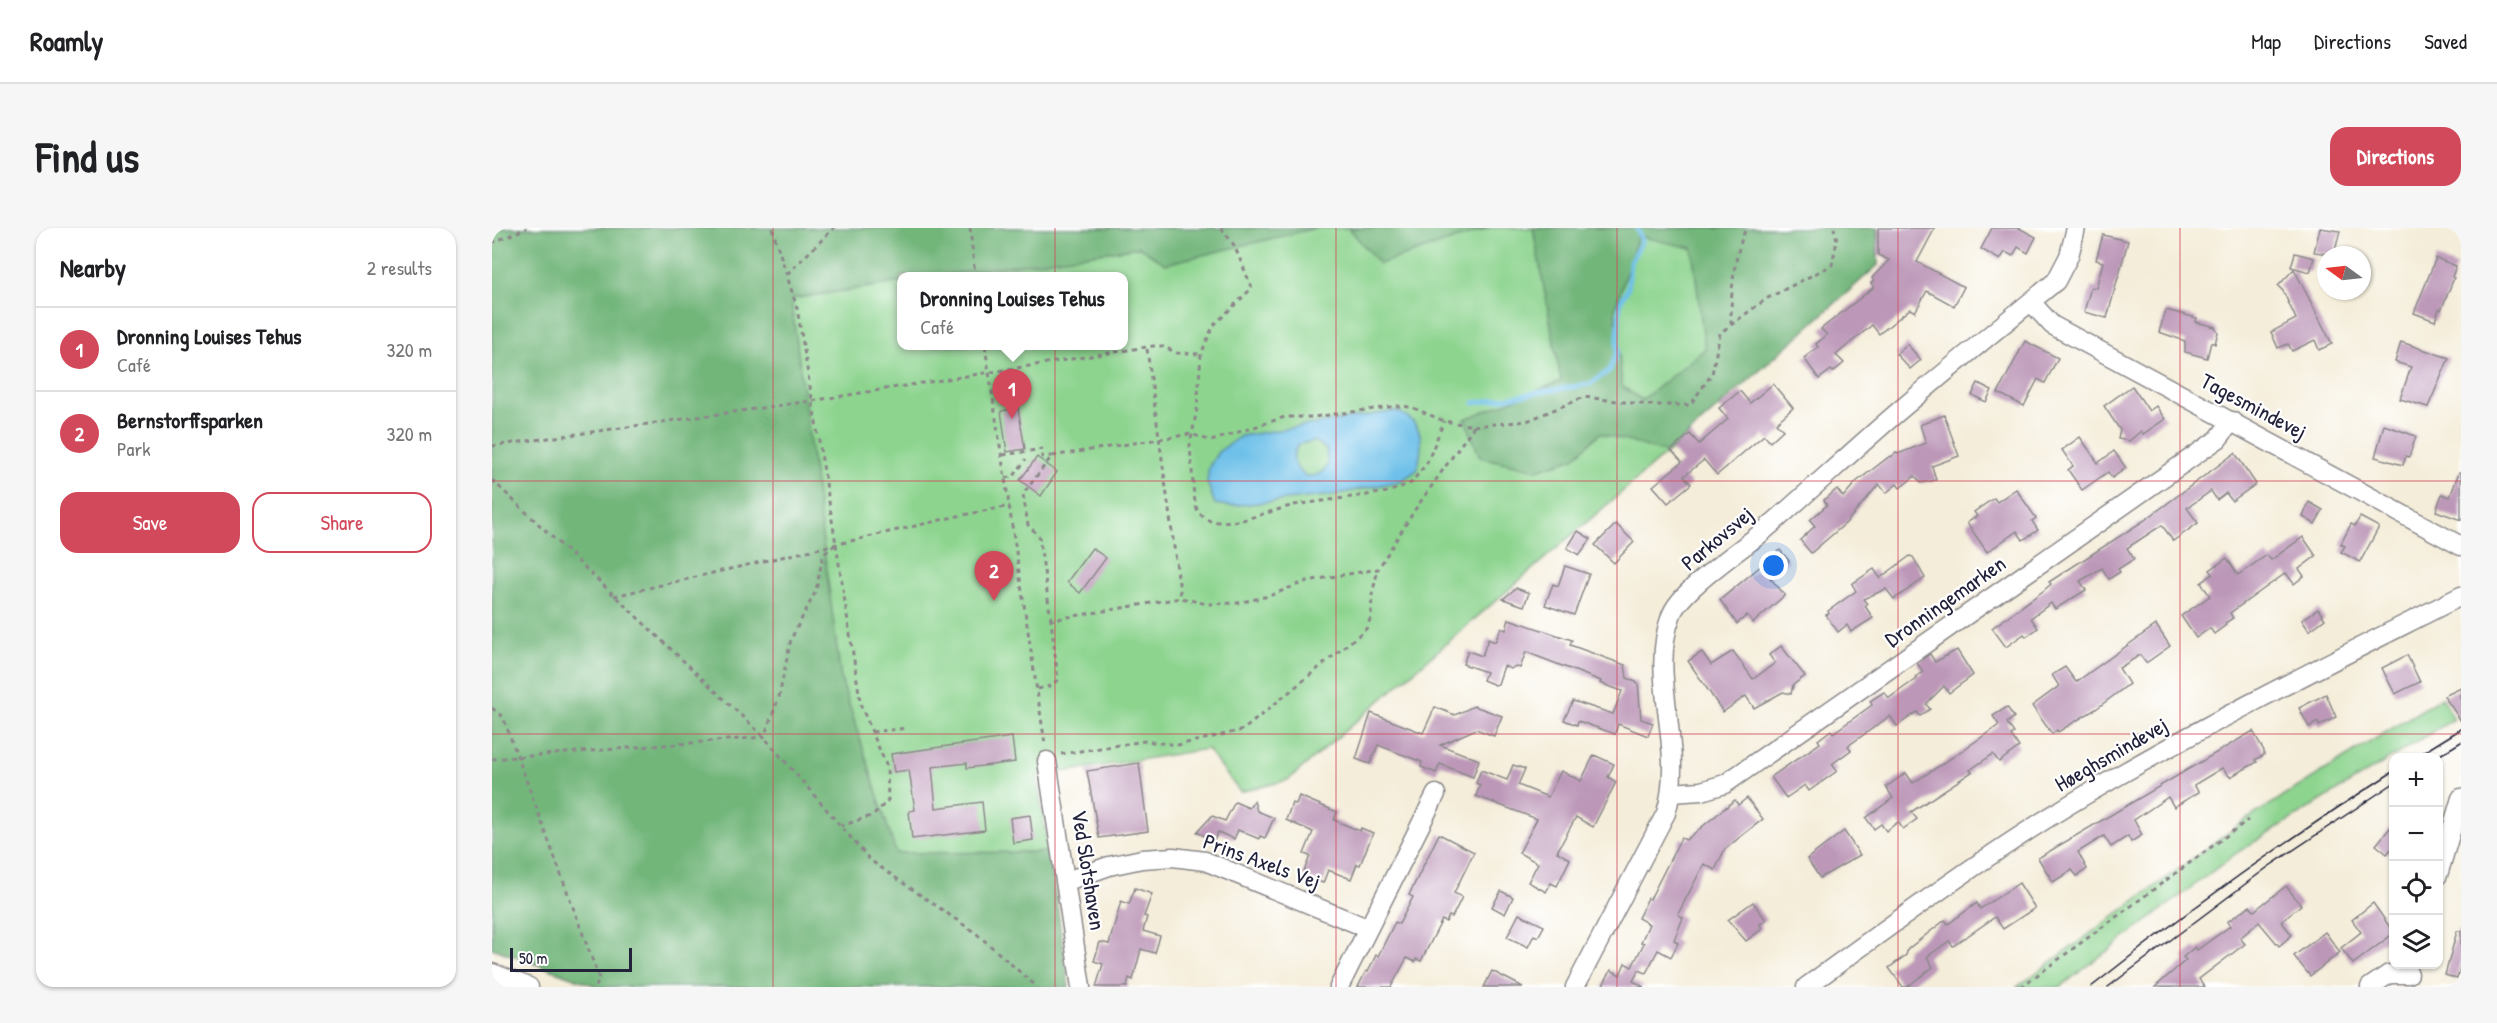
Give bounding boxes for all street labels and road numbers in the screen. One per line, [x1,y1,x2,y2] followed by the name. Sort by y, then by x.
[2196,366,2312,446] street label: Tagesmindevej
[1675,499,1759,577] street label: Parkovsvej
[1879,548,2011,654] street label: Dronningemarken
[2049,710,2173,798] street label: Høeghsmindevej
[1065,808,1113,932] street label: Ved Slotshaven
[1199,826,1325,896] street label: Prins Axels Vej

